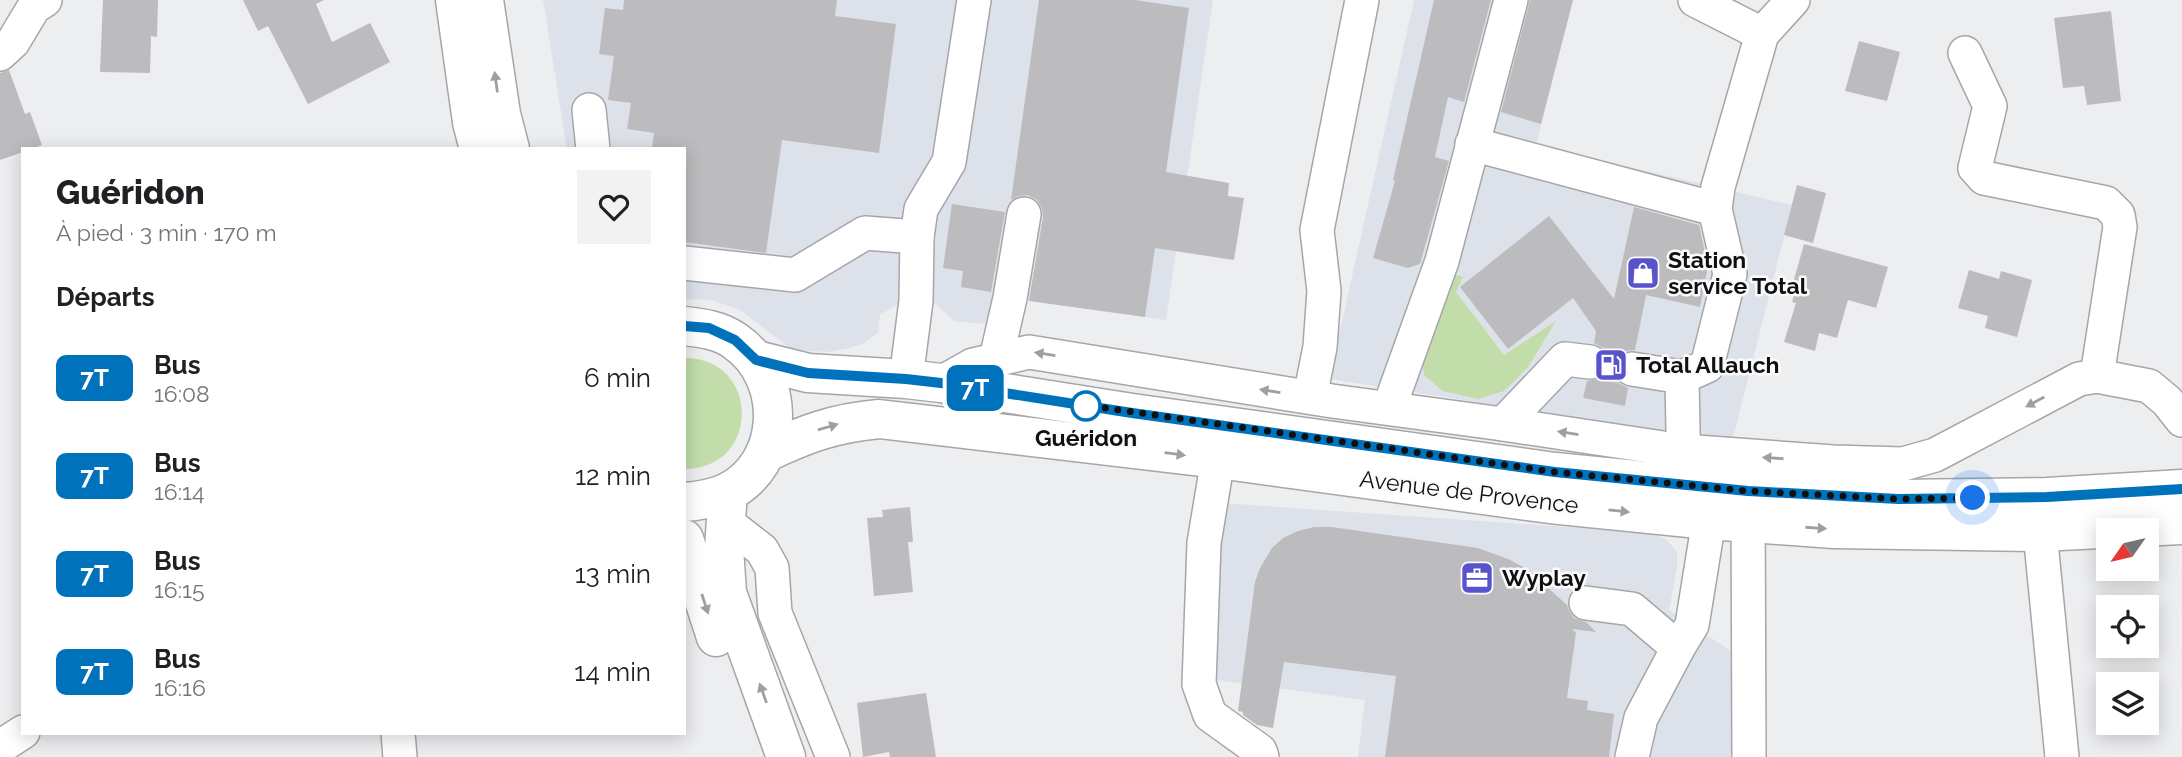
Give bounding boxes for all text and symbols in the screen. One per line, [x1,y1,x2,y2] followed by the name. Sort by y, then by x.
[490,71,501,93] one-way arrow
[577,170,651,244] button: heart
[56,173,205,212] text: Guéridon
[56,219,277,246] text: À pied · 3 min · 170 m
[1668,246,1808,299] place label: Station service Total
[1624,254,1662,292] shop icon: Station service Total
[56,282,155,312] text: Départs
[1592,346,1630,384] fuel station icon: Total Allauch
[1034,348,1056,359] one-way arrow
[154,350,201,380] text: Bus
[1636,351,1780,378] place label: Total Allauch
[80,363,109,392] text: 7T
[584,363,651,393] text: 6 min
[944,365,1006,411] line badge: 7T
[961,373,989,402] text: 7T
[154,380,210,407] text: 16:08
[1258,385,1280,396] one-way arrow
[1071,391,1101,421] marker: Guéridon
[2025,397,2045,408] one-way arrow
[817,422,838,432] one-way arrow
[1035,424,1137,451] place label: Guéridon
[1556,428,1578,439] one-way arrow
[154,448,201,478] text: Bus
[1164,449,1186,460] one-way arrow
[1761,452,1783,463] one-way arrow
[80,461,109,490] text: 7T
[575,461,651,491] text: 12 min
[1358,465,1580,518] street label: Avenue de Provence
[154,478,204,505] text: 16:14
[1955,480,1990,515] your location
[1608,506,1630,517] one-way arrow
[2096,518,2160,581] north arrow
[2096,518,2159,735] map controls
[1805,523,1827,534] one-way arrow
[154,546,201,576] text: Bus
[80,559,109,588] text: 7T
[575,559,651,589] text: 13 min
[1458,559,1496,597] office icon: Wyplay
[1502,564,1586,591] place label: Wyplay
[154,576,204,603] text: 16:15
[700,594,710,615] one-way arrow
[2096,595,2159,658] button: locate
[154,644,201,674] text: Bus
[80,657,109,686] text: 7T
[574,657,651,687] text: 14 min
[2096,672,2159,735] button: layers
[154,674,206,701] text: 16:16
[757,682,768,703] one-way arrow

